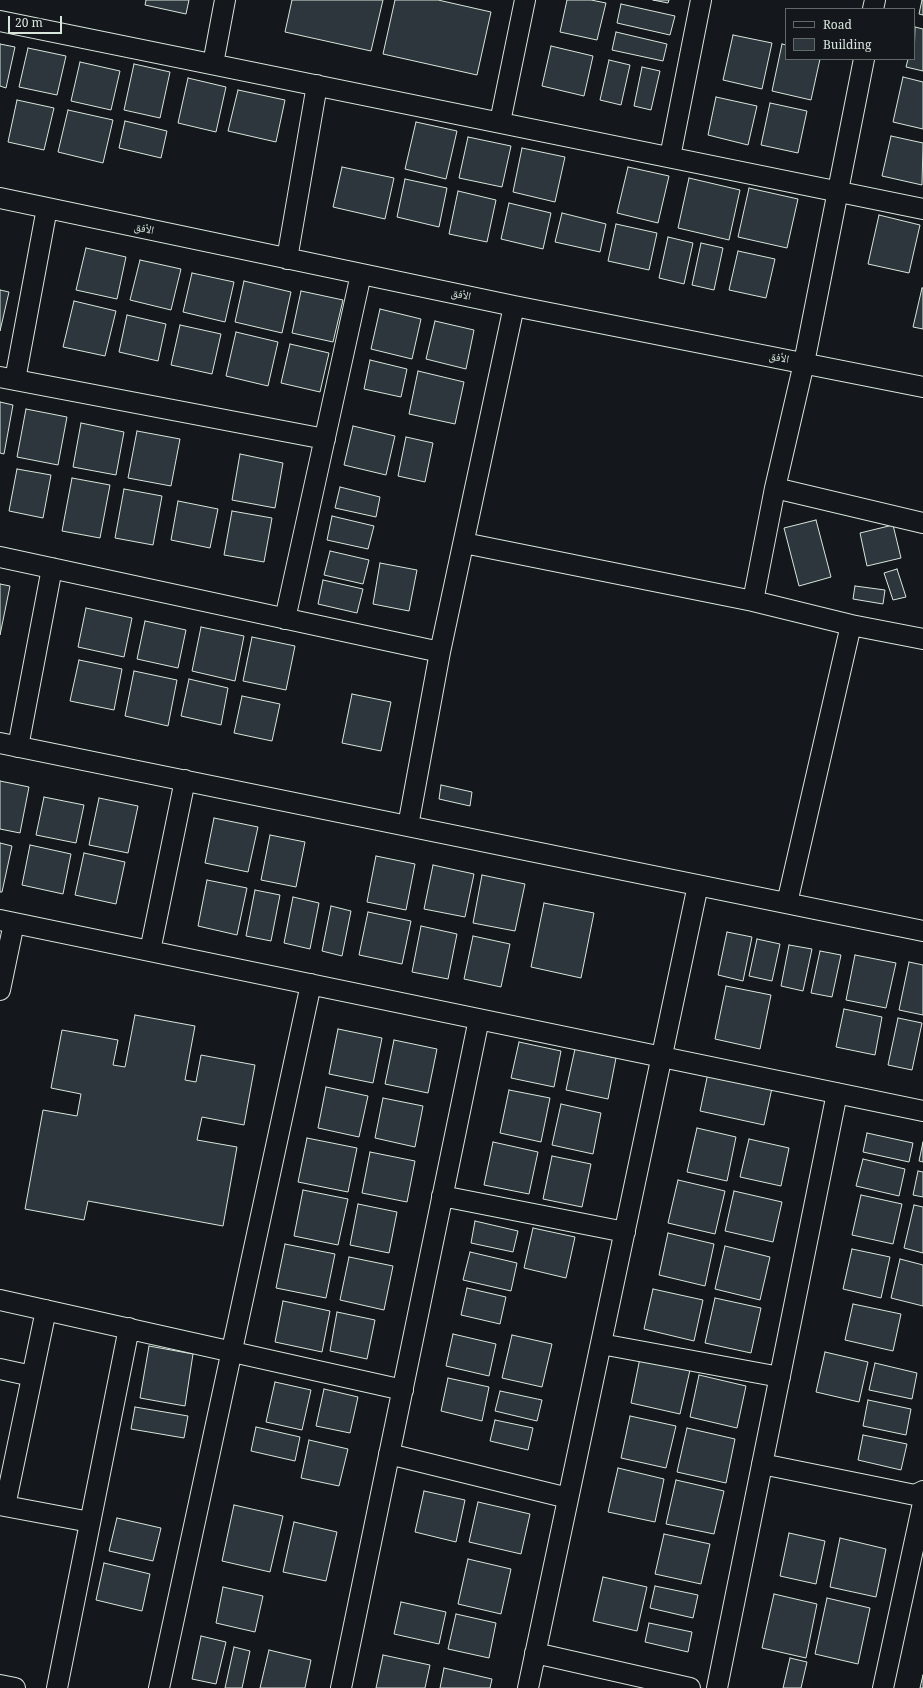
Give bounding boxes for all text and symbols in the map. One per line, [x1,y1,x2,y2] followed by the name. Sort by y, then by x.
[10,8,64,34] scale bar
[785,8,915,60] legend
[15,14,43,31] text: 20 m
[823,16,852,33] text: Road
[823,36,871,53] text: Building
[133,220,155,238] street label: الأفق
[450,286,472,304] street label: الأفق
[768,350,790,366] street label: الأفق

